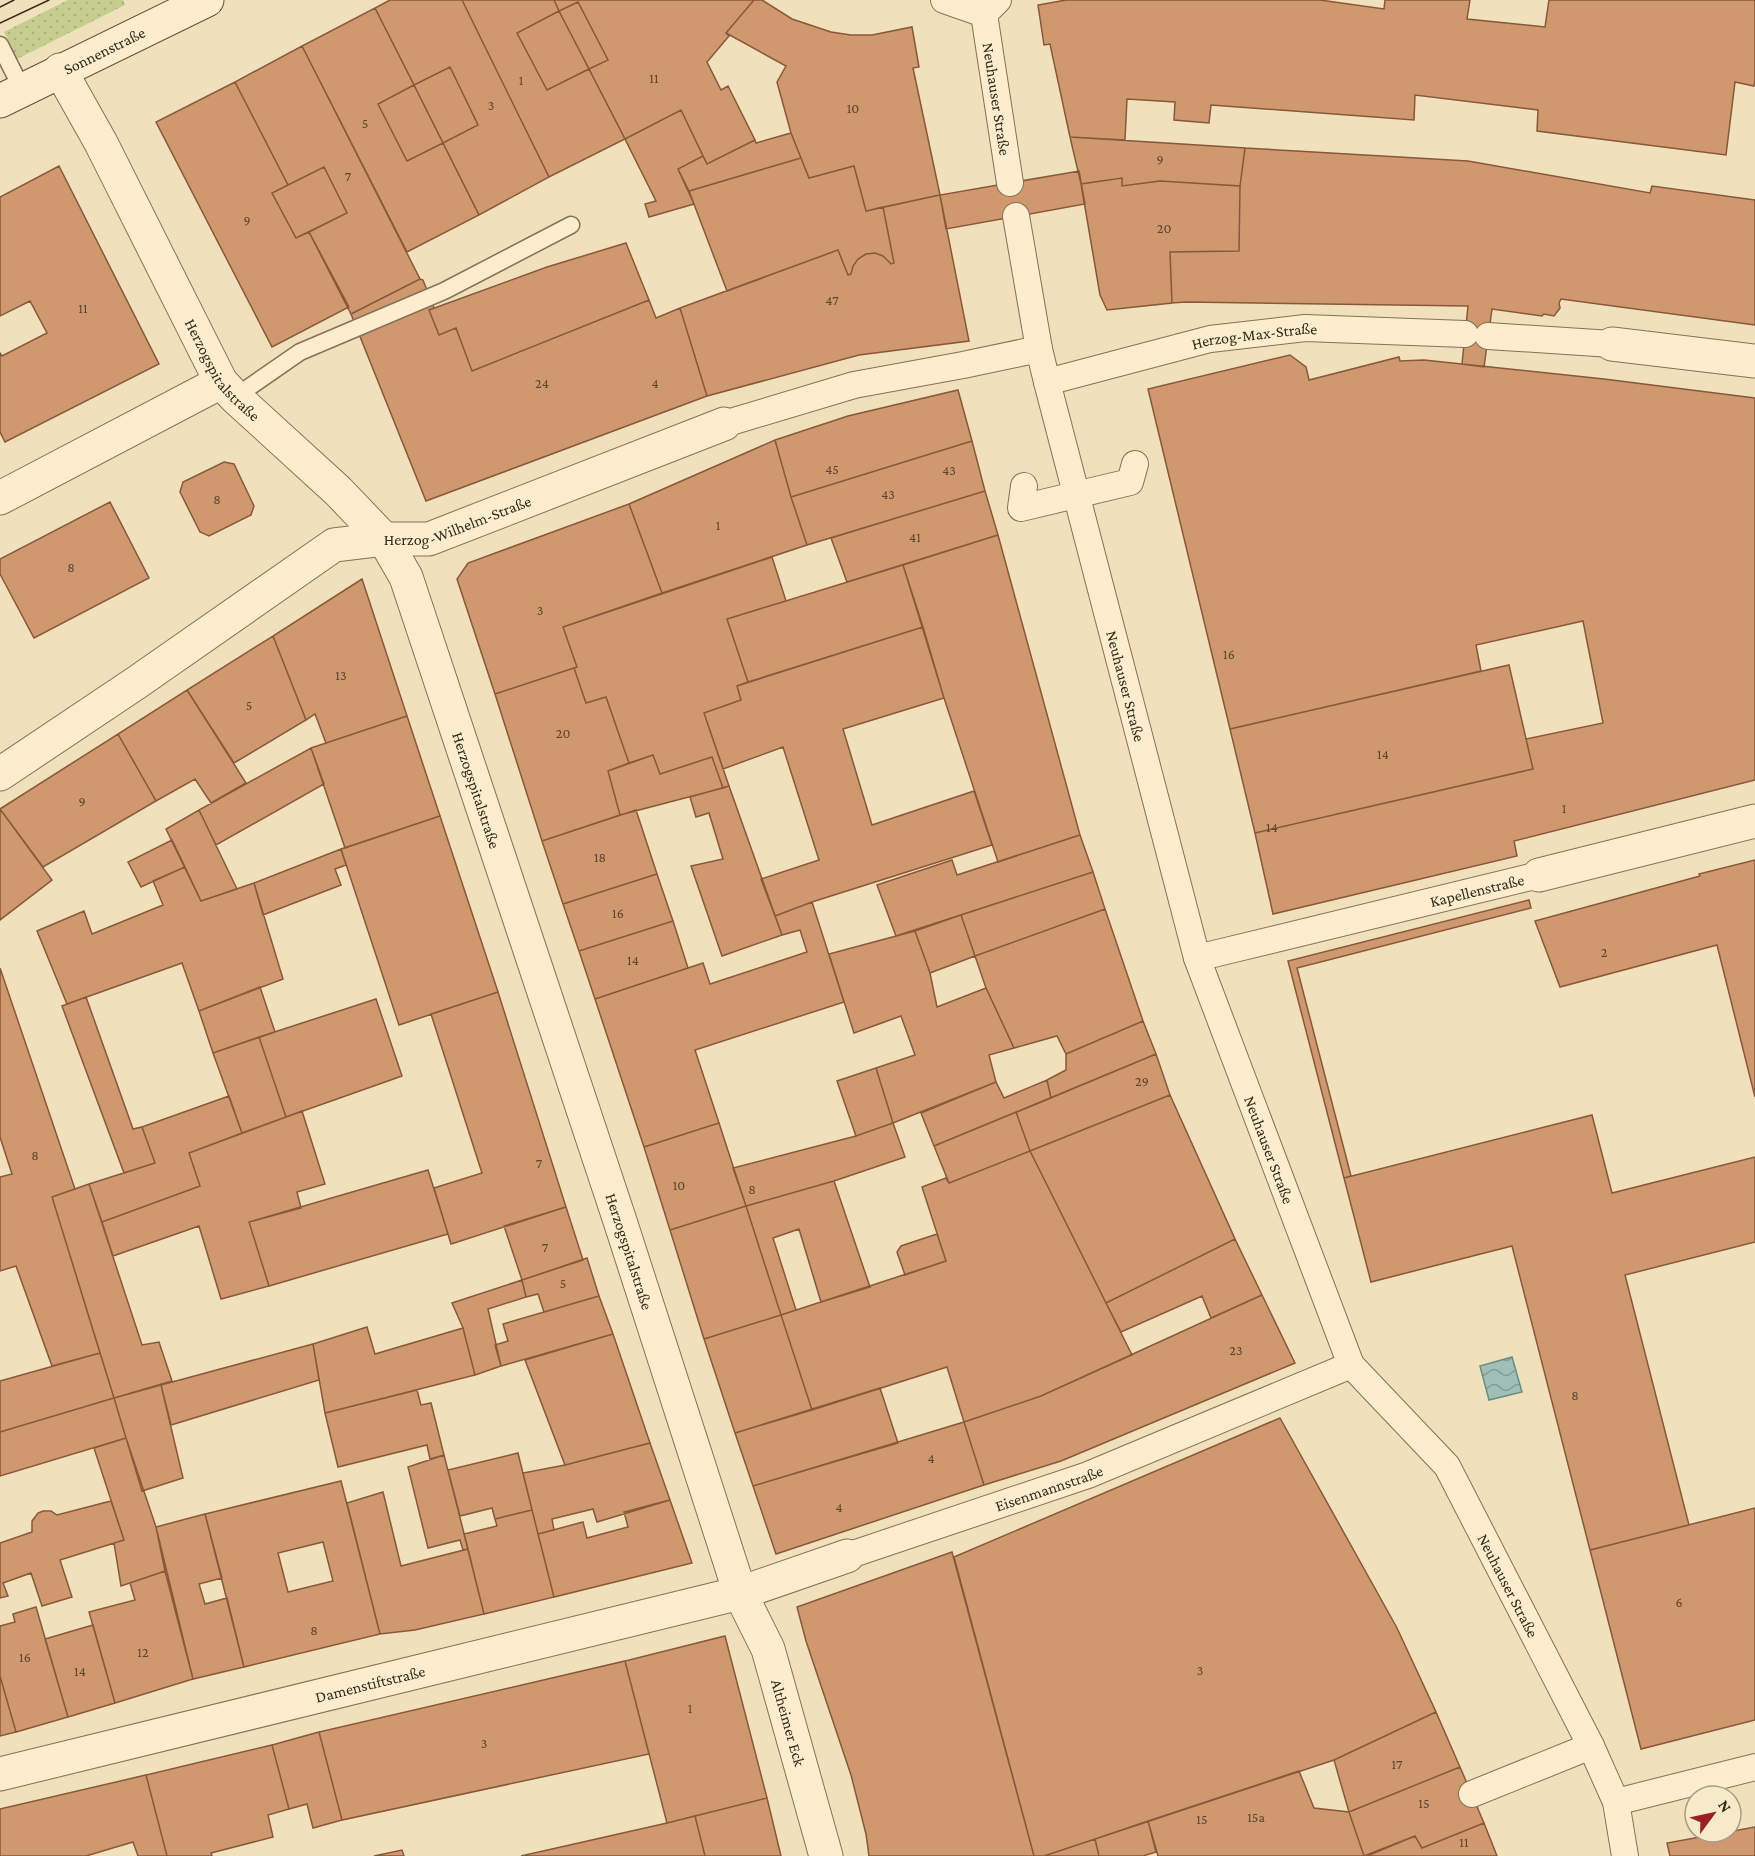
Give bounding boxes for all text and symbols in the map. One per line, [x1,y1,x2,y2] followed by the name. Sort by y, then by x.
[61,23,148,77] street label: Sonnenstraße
[980,41,1014,157] street label: Neuhauser Straße
[649,70,659,86] house number: 11
[519,72,524,88] house number: 1
[488,97,494,113] house number: 3
[847,100,859,116] house number: 10
[362,115,368,131] house number: 5
[1156,151,1164,167] house number: 9
[345,168,352,184] house number: 7
[243,212,251,228] house number: 9
[1157,220,1171,236] house number: 20
[825,292,839,308] house number: 47
[78,300,88,316] house number: 11
[182,316,264,424] street label: Herzogspitalstraße
[1190,319,1317,352] street label: Herzog-Max-Straße
[535,375,549,391] house number: 24
[651,375,659,391] house number: 4
[825,461,839,477] house number: 45
[942,462,956,478] house number: 43
[881,486,895,502] house number: 43
[213,491,221,507] house number: 8
[384,492,533,549] street label: Herzog-Wilhelm-Straße
[716,517,721,533] house number: 1
[909,529,921,545] house number: 41
[67,559,75,575] house number: 8
[537,602,543,618] house number: 3
[1104,629,1149,743] street label: Neuhauser Straße
[1223,646,1235,662] house number: 16
[335,667,347,683] house number: 13
[246,697,252,713] house number: 5
[556,725,570,741] house number: 20
[450,730,504,850] street label: Herzogspitalstraße
[1377,746,1389,762] house number: 14
[78,793,86,809] house number: 9
[1562,800,1567,816] house number: 1
[1266,819,1278,835] house number: 14
[594,849,606,865] house number: 18
[1428,870,1526,910] street label: Kapellenstraße
[612,905,624,921] house number: 16
[1601,944,1608,960] house number: 2
[627,952,639,968] house number: 14
[1135,1073,1149,1089] house number: 29
[1241,1093,1298,1206] street label: Neuhauser Straße
[31,1147,39,1163] house number: 8
[536,1155,543,1171] house number: 7
[673,1177,685,1193] house number: 10
[748,1181,756,1197] house number: 8
[603,1191,657,1312] street label: Herzogspitalstraße
[542,1239,549,1255] house number: 7
[560,1275,566,1291] house number: 5
[1229,1342,1243,1358] house number: 23
[1571,1387,1579,1403] house number: 8
[927,1450,935,1466] house number: 4
[993,1461,1105,1514] street label: Eisenmannstraße
[835,1499,843,1515] house number: 4
[1475,1531,1542,1640] street label: Neuhauser Straße
[1675,1594,1683,1610] house number: 6
[310,1622,318,1638] house number: 8
[137,1644,149,1660] house number: 12
[19,1649,31,1665] house number: 16
[313,1662,427,1705] street label: Damenstiftstraße
[1197,1662,1203,1678] house number: 3
[74,1663,86,1679] house number: 14
[768,1677,809,1768] street label: Altheimer Eck
[688,1700,693,1716] house number: 1
[481,1735,487,1751] house number: 3
[1391,1756,1403,1772] house number: 17
[1683,1784,1743,1844] north arrow
[1418,1795,1430,1811] house number: 15
[1715,1797,1735,1815] text: N
[1247,1809,1265,1825] house number: 15a
[1196,1811,1208,1827] house number: 15
[1459,1834,1469,1850] house number: 11

